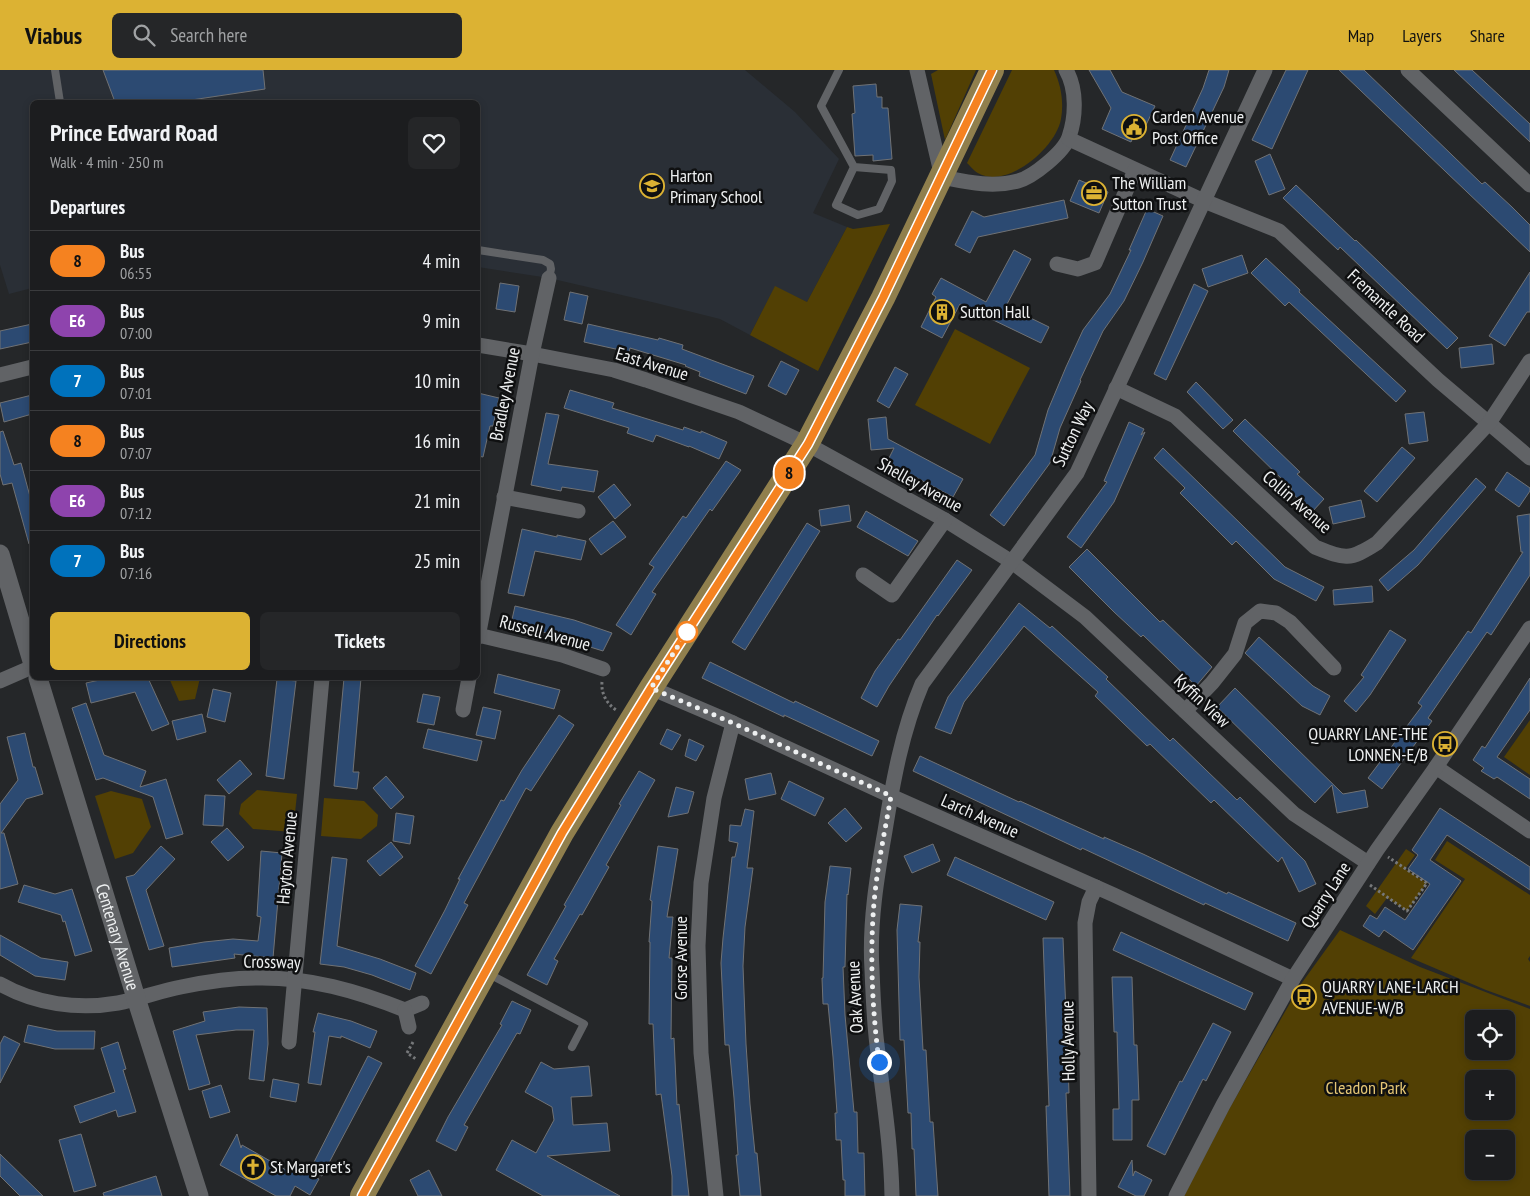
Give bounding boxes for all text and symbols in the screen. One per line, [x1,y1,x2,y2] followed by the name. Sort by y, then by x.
[112,13,462,58] search box
[25,20,82,51] text: Viabus
[130,21,158,49] icon: search
[170,23,247,47] text: Search here
[1348,24,1374,47] text: Map
[1402,24,1442,47] text: Layers
[1470,24,1505,47] text: Share
[1152,105,1244,149] place label: Carden Avenue Post Office
[1121,114,1147,140] public building icon: Carden Avenue Post Office
[50,117,218,148] text: Prince Edward Road
[408,117,460,169] button: heart
[50,152,163,172] text: Walk · 4 min · 250 m
[670,164,763,208] place label: Harton Primary School
[1112,171,1187,215] place label: The William Sutton Trust
[639,173,665,199] school or university icon: Harton Primary School
[1081,180,1107,206] office icon: The William Sutton Trust
[50,195,125,219] text: Departures
[120,239,144,263] text: Bus
[73,249,82,272] text: 8
[423,249,460,273] text: 4 min
[120,263,152,283] text: 06:55
[1343,264,1430,347] street label: Fremantle Road
[120,299,144,323] text: Bus
[929,299,955,325] building icon: Sutton Hall
[960,300,1031,323] place label: Sutton Hall
[69,309,86,332] text: E6
[423,309,460,333] text: 9 min
[120,323,152,343] text: 07:00
[613,342,691,385] street label: East Avenue
[484,345,525,443] street label: Bradley Avenue
[120,359,144,383] text: Bus
[73,369,82,392] text: 7
[414,369,460,393] text: 10 min
[120,383,152,403] text: 07:01
[1047,397,1098,470] street label: Sutton Way
[120,419,144,443] text: Bus
[73,429,82,452] text: 8
[414,429,460,453] text: 16 min
[120,443,152,463] text: 07:07
[874,452,967,517] street label: Shelley Avenue
[773,457,805,489] line badge: 8
[785,461,793,484] text: 8
[1258,465,1337,538] street label: Collin Avenue
[120,479,144,503] text: Bus
[69,489,86,512] text: E6
[414,489,460,513] text: 21 min
[120,503,152,523] text: 07:12
[120,539,144,563] text: Bus
[73,549,82,572] text: 7
[414,549,460,573] text: 25 min
[120,563,152,583] text: 07:16
[497,609,593,656] street label: Russell Avenue
[50,612,250,670] button: Directions
[260,612,460,670] button: Tickets
[676,621,698,643] unlabelled marker
[1169,669,1236,733] street label: Kyffin View
[1308,722,1428,766] place label: QUARRY LANE-THE LONNEN-E/B
[1432,731,1458,757] bus stop icon: QUARRY LANE-THE LONNEN-E/B
[938,788,1023,843] street label: Larch Avenue
[271,811,302,905] street label: Hayton Avenue
[1296,857,1356,932] street label: Quarry Lane
[91,881,145,993] street label: Centenary Avenue
[669,916,692,1000] street label: Gorse Avenue
[243,950,301,974] street label: Crossway
[841,960,868,1034] street label: Oak Avenue
[1322,975,1459,1019] place label: QUARRY LANE-LARCH AVENUE-W/B
[1291,984,1317,1010] bus stop icon: QUARRY LANE-LARCH AVENUE-W/B
[1055,1000,1080,1082] street label: Holly Avenue
[1465,1010,1515,1180] map controls
[1465,1010,1515,1060] button: locate
[867,1050,892,1075] your location
[1465,1070,1515,1120] button: +
[1325,1076,1407,1099] park label: Cleadon Park
[1465,1130,1515,1180] button: −
[240,1154,266,1180] church icon: St Margaret's
[270,1155,351,1178] place label: St Margaret's

